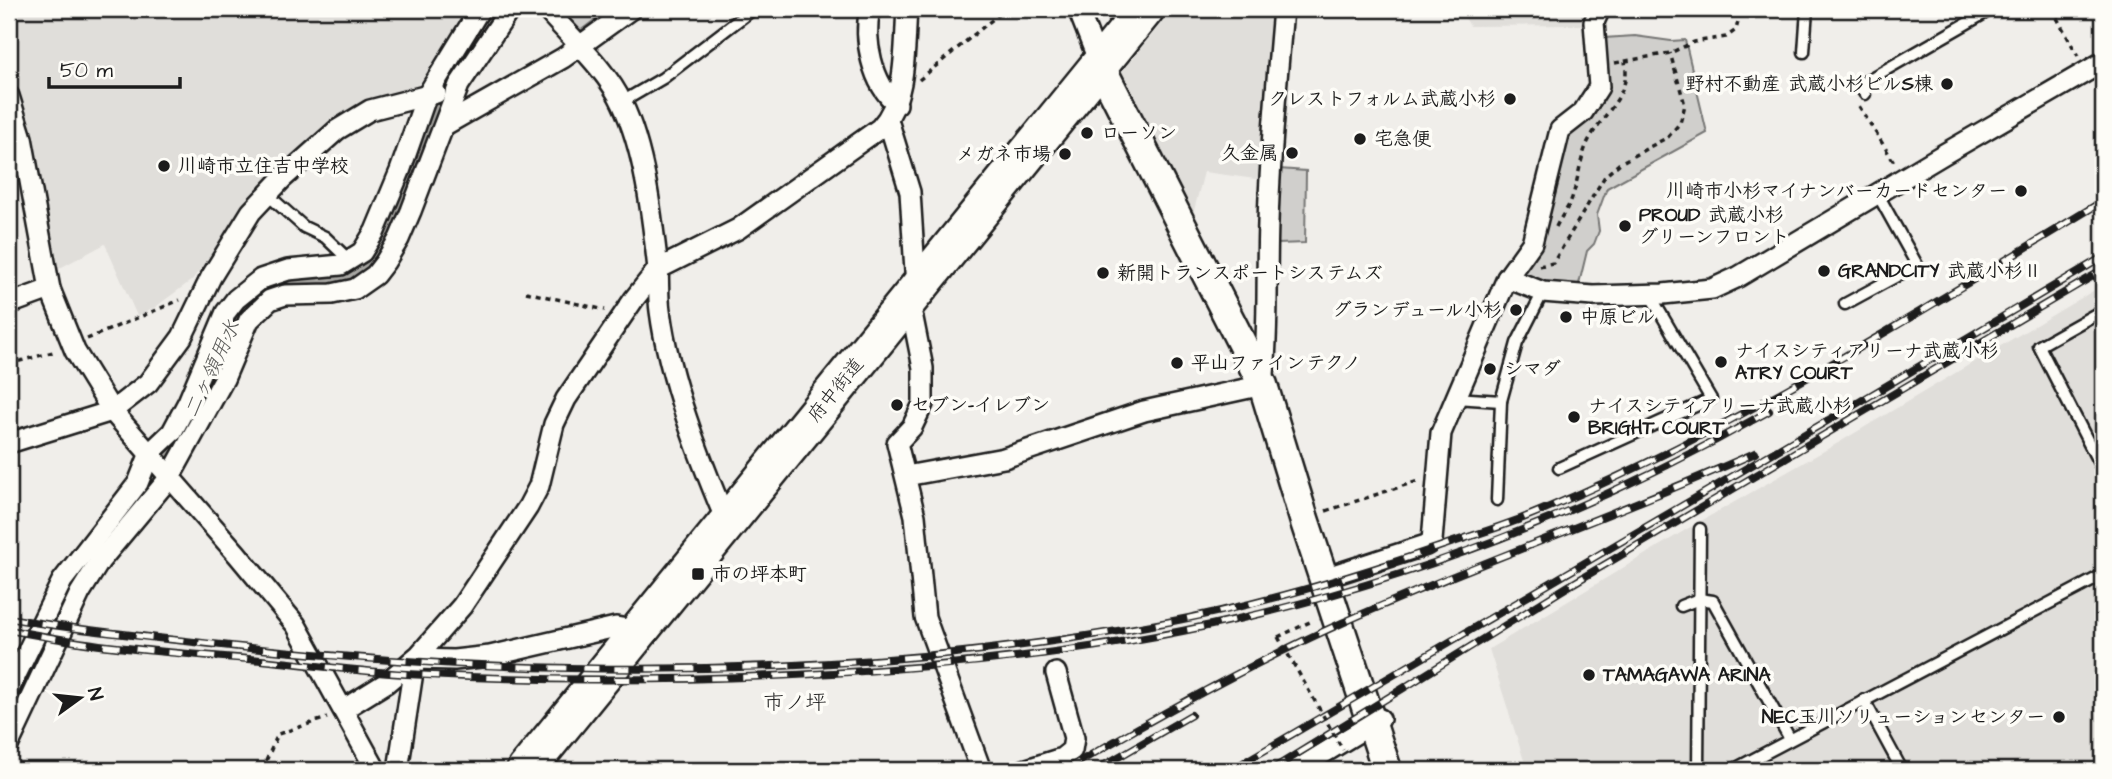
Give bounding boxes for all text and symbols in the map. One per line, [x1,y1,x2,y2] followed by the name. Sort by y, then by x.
[49,46,180,90] scale bar
[60,56,114,85] text: 50 m
[1686,71,1933,98] place label: 野村不動産 武蔵小杉ビルS棟
[1939,76,1955,92] marker: 野村不動産 武蔵小杉ビルS棟
[1268,86,1496,113] place label: クレストフォルム武蔵小杉
[1502,91,1518,107] marker: クレストフォルム武蔵小杉
[1101,120,1177,147] place label: ローソン
[1079,125,1095,141] marker: ローソン
[1374,126,1431,153] place label: 宅急便
[1352,131,1368,147] marker: 宅急便
[1221,140,1278,167] place label: 久金属
[956,141,1051,168] place label: メガネ市場
[1284,145,1300,161] marker: 久金属
[1057,146,1073,162] marker: メガネ市場
[178,153,349,180] place label: 川崎市立住吉中学校
[156,158,172,174] marker: 川崎市立住吉中学校
[1666,178,2007,205] place label: 川崎市小杉マイナンバーカードセンター
[2013,183,2029,199] marker: 川崎市小杉マイナンバーカードセンター
[1639,202,1790,251] place label: PROUD 武蔵小杉 グリーンフロント
[1617,218,1633,234] marker: PROUD 武蔵小杉 グリーンフロント
[1838,258,2042,285] place label: GRANDCITY 武蔵小杉Ⅱ
[1117,260,1383,287] place label: 新開トランスポートシステムズ
[1816,263,1832,279] marker: GRANDCITY 武蔵小杉Ⅱ
[1095,265,1111,281] marker: 新開トランスポートシステムズ
[1333,297,1502,324] place label: グランデュール小杉
[1508,302,1524,318] marker: グランデュール小杉
[1580,304,1656,331] place label: 中原ビル
[1558,309,1574,325] marker: 中原ビル
[177,315,247,423] water label: 二ヶ領用水
[1735,338,1999,387] place label: ナイスシティアリーナ武蔵小杉 ATRY COURT
[1191,350,1361,377] place label: 平山ファインテクノ
[802,352,870,428] street label: 府中街道
[1713,354,1729,370] marker: ナイスシティアリーナ武蔵小杉 ATRY COURT
[1169,355,1185,371] marker: 平山ファインテクノ
[1504,356,1561,383] place label: シマダ
[1482,361,1498,377] marker: シマダ
[911,392,1050,419] place label: セブン-イレブン
[1588,393,1852,442] place label: ナイスシティアリーナ武蔵小杉 BRIGHT COURT
[889,397,905,413] marker: セブン-イレブン
[1566,409,1582,425] marker: ナイスシティアリーナ武蔵小杉 BRIGHT COURT
[712,561,807,588] place label: 市の坪本町
[690,566,706,582] marker: 市の坪本町
[1602,662,1771,689] place label: TAMAGAWA ARINA
[46,664,116,734] north arrow
[1581,667,1597,683] marker: TAMAGAWA ARINA
[80,685,110,703] text: N
[764,688,827,717] district label: 市ノ坪
[1762,704,2045,731] place label: NEC玉川ソリューションセンター
[2051,709,2067,725] marker: NEC玉川ソリューションセンター

